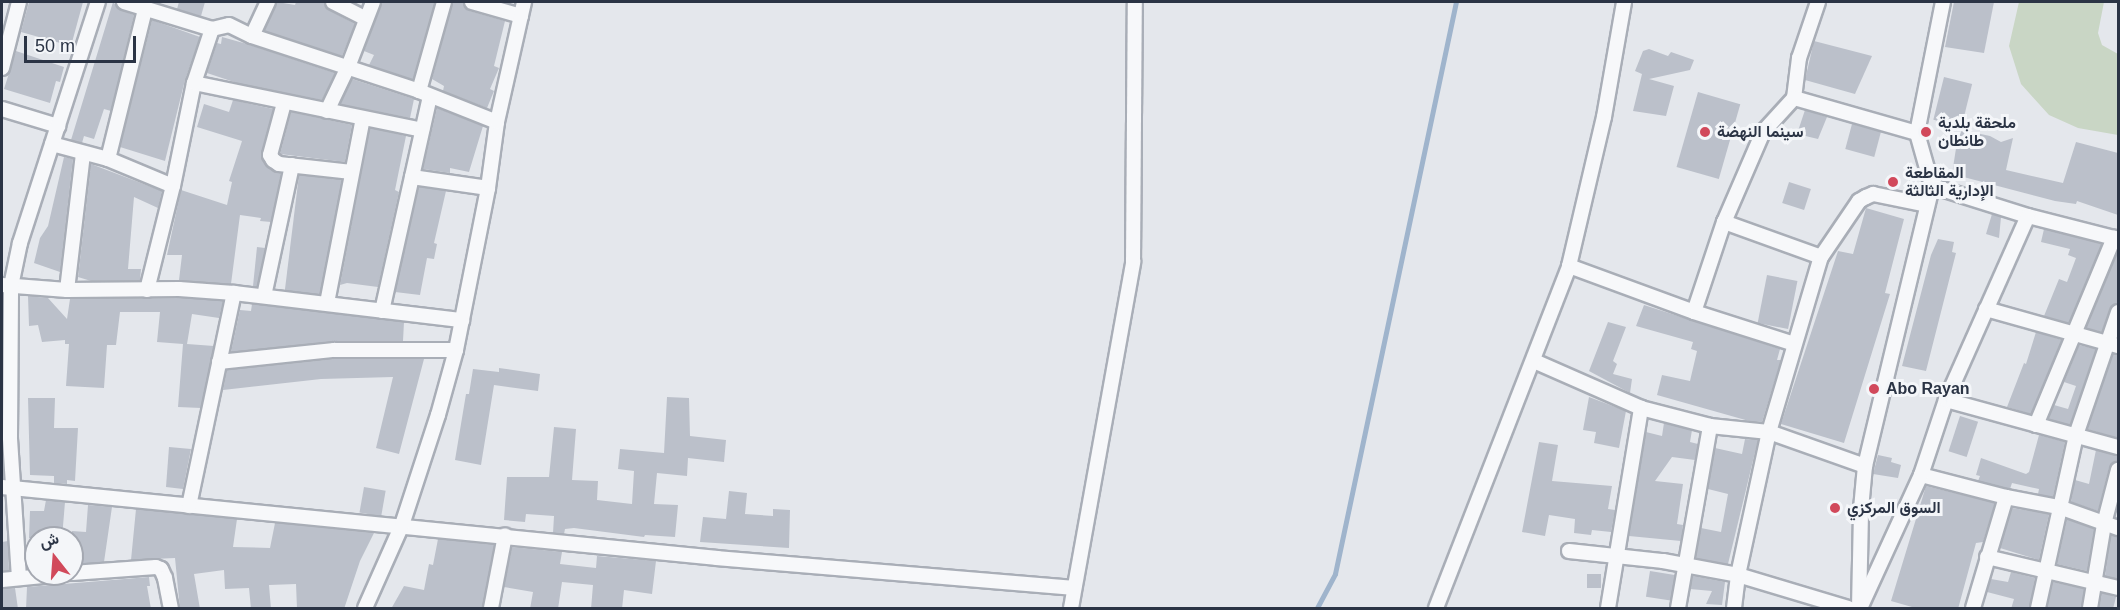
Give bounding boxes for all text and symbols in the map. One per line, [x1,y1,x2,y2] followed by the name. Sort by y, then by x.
[27,24,140,62] scale bar
[35,36,75,56] text: 50 m
[1938,113,2016,151] place label: ملحقة بلدية طانطان
[1717,122,1804,142] place label: سينما النهضة
[1698,125,1712,139] marker: سينما النهضة
[1919,125,1933,139] marker: ملحقة بلدية طانطان
[1905,163,1994,201] place label: المقاطعة الإدارية الثالثة
[1886,175,1900,189] marker: المقاطعة الإدارية الثالثة
[1886,379,1970,399] place label: Abo Rayan
[1867,382,1881,396] marker: Abo Rayan
[1847,498,1941,518] place label: السوق المركزي
[1828,501,1842,515] marker: السوق المركزي
[24,526,84,586] north arrow
[37,529,61,551] text: ش

